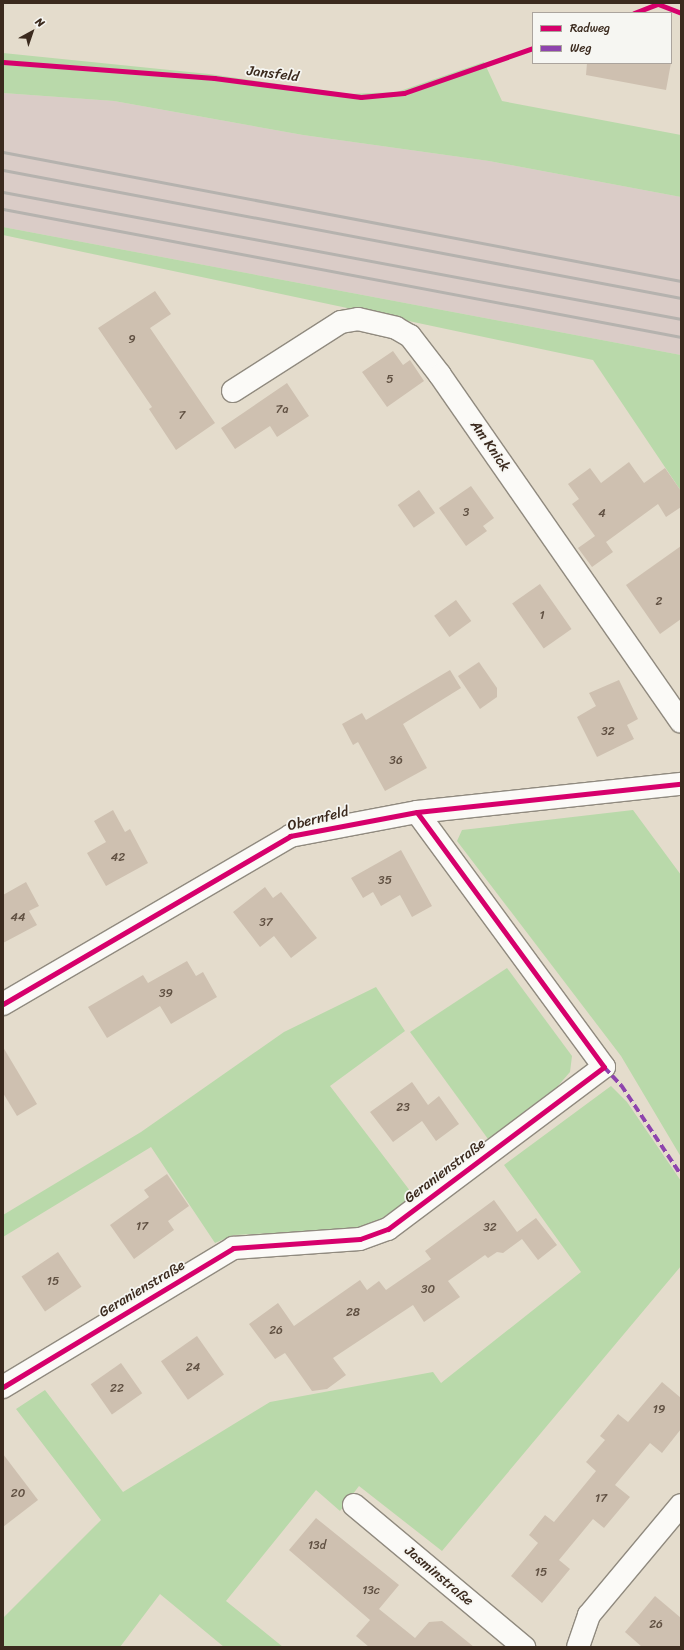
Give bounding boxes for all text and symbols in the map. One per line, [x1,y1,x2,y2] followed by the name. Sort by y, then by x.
[12,12,52,52] north arrow
[532,12,672,64] legend
[31,13,49,32] text: N
[570,17,610,39] text: Radweg
[570,37,591,59] text: Weg
[246,62,300,86] street label: Jansfeld
[128,333,136,347] house number: 9
[386,373,394,387] house number: 5
[276,403,288,417] house number: 7a
[179,409,185,423] house number: 7
[467,417,513,475] street label: Am Knick
[463,506,469,520] house number: 3
[598,507,606,521] house number: 4
[656,595,662,609] house number: 2
[539,609,545,623] house number: 1
[601,725,615,739] house number: 32
[389,754,403,768] house number: 36
[286,803,350,835] street label: Obernfeld
[111,851,125,865] house number: 42
[378,874,392,888] house number: 35
[11,911,25,925] house number: 44
[259,916,273,930] house number: 37
[159,987,173,1001] house number: 39
[396,1101,410,1115] house number: 23
[401,1135,489,1207] street label: Geranienstraße
[136,1220,148,1234] house number: 17
[483,1221,497,1235] house number: 32
[96,1257,188,1321] street label: Geranienstraße
[47,1275,59,1289] house number: 15
[421,1283,435,1297] house number: 30
[346,1306,360,1320] house number: 28
[269,1324,283,1338] house number: 26
[186,1361,200,1375] house number: 24
[110,1382,124,1396] house number: 22
[653,1403,665,1417] house number: 19
[11,1487,25,1501] house number: 20
[595,1492,607,1506] house number: 17
[308,1539,326,1553] house number: 13d
[401,1542,477,1610] street label: Jasminstraße
[535,1566,547,1580] house number: 15
[362,1584,380,1598] house number: 13c
[649,1618,663,1632] house number: 26

